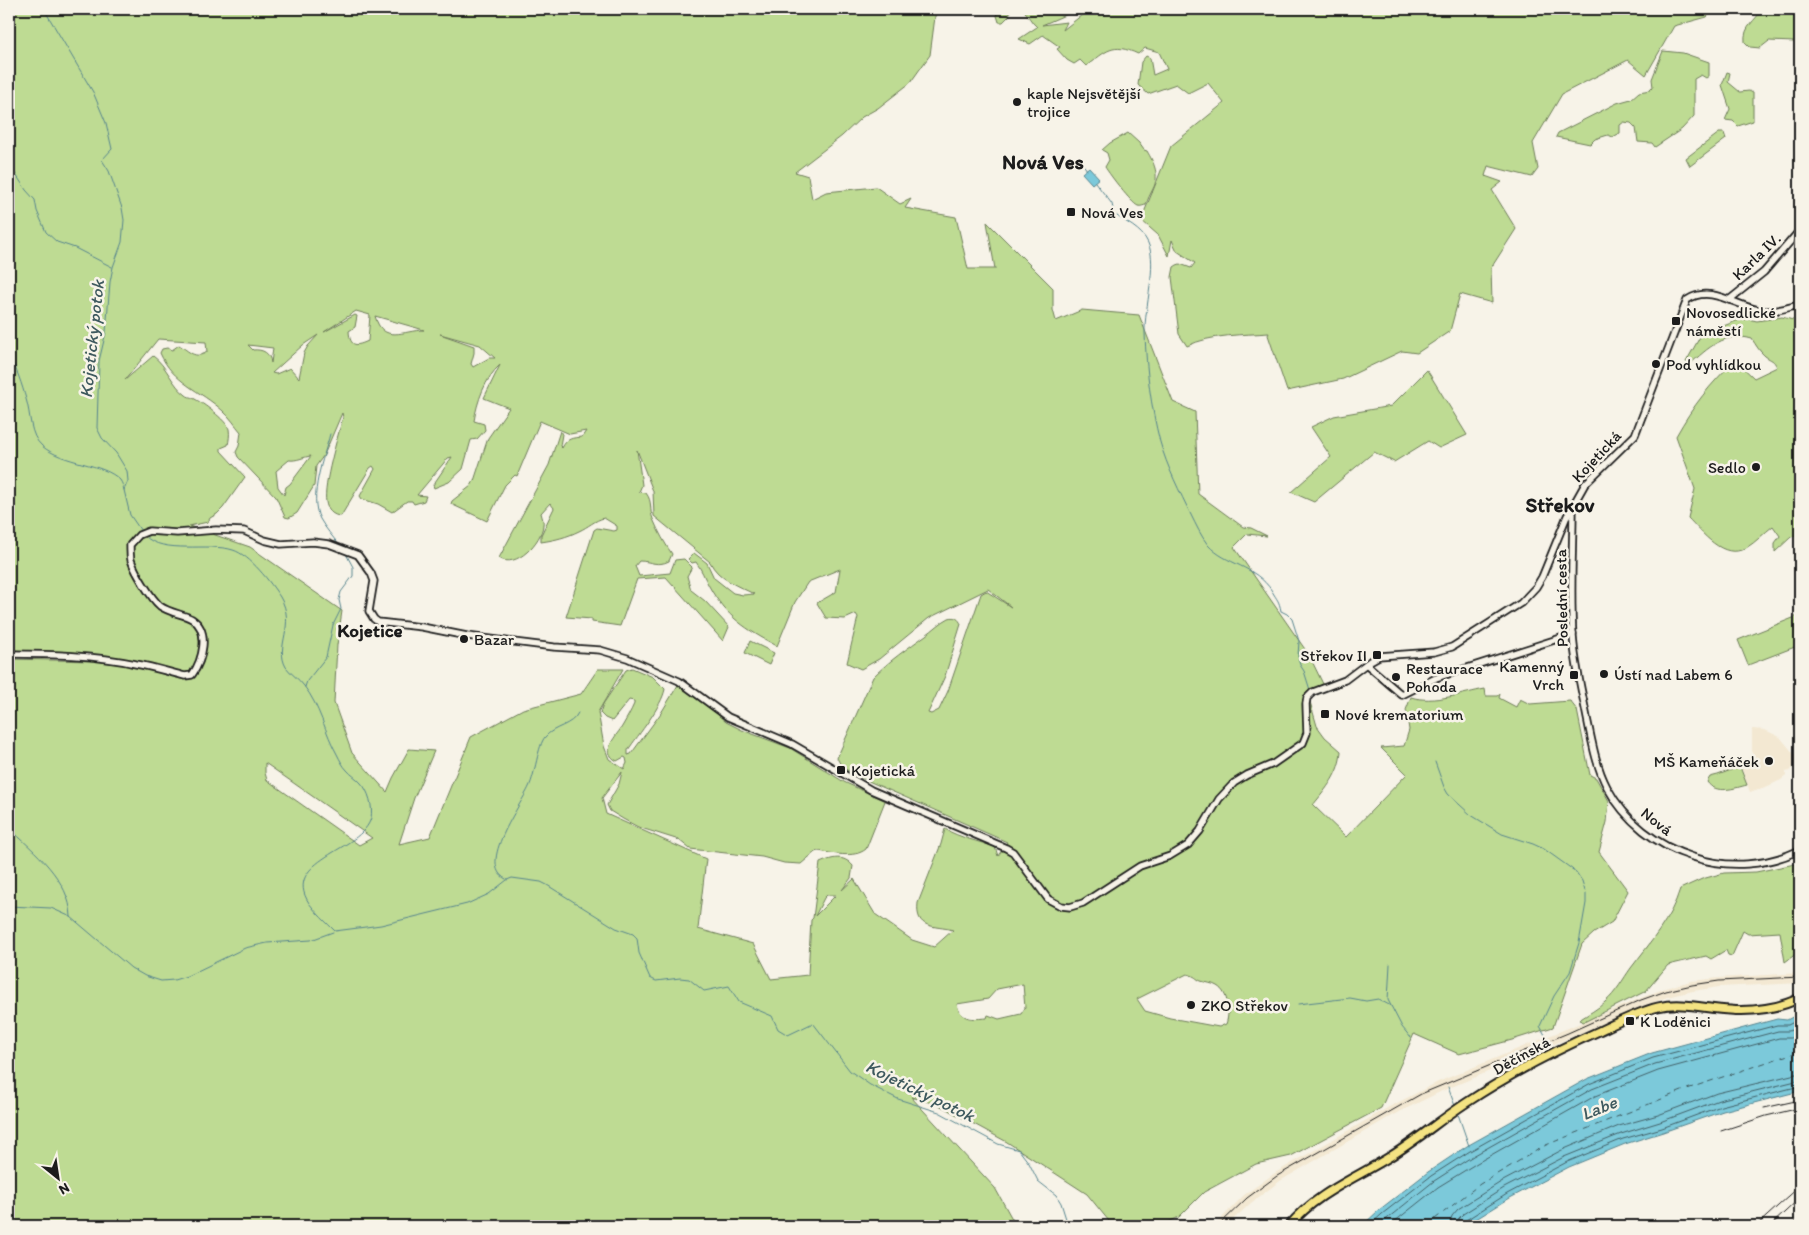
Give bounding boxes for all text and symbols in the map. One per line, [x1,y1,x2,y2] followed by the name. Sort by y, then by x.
[1027,84,1141,121] place label: kaple Nejsvětější trojice
[1011,96,1023,108] marker: kaple Nejsvětější trojice
[1002,149,1084,174] district label: Nová Ves
[1081,203,1143,222] place label: Nová Ves
[1065,206,1077,218] marker: Nová Ves
[1728,229,1785,284] street label: Karla IV.
[75,277,109,399] water label: Kojetický potok
[1686,303,1776,340] place label: Novosedlické náměstí
[1670,315,1682,327] marker: Novosedlické náměstí
[1666,355,1762,374] place label: Pod vyhlídkou
[1650,358,1662,370] marker: Pod vyhlídkou
[1568,426,1626,486] street label: Kojetická
[1708,458,1746,477] place label: Sedlo
[1750,461,1762,473] marker: Sedlo
[1525,492,1595,517] district label: Střekov
[1551,548,1572,647] street label: Poslední cesta
[337,619,403,642] district label: Kojetice
[474,630,514,649] place label: Bazar
[458,633,470,645] marker: Bazar
[1301,646,1367,665] place label: Střekov II
[1371,649,1383,661] marker: Střekov II
[1499,657,1564,694] place label: Kamenný Vrch
[1406,659,1483,696] place label: Restaurace Pohoda
[1614,665,1733,684] place label: Ústí nad Labem 6
[1598,668,1610,680] marker: Ústí nad Labem 6
[1568,669,1580,681] marker: Kamenný Vrch
[1390,671,1402,683] marker: Restaurace Pohoda
[1335,705,1464,724] place label: Nové krematorium
[1319,708,1331,720] marker: Nové krematorium
[1654,752,1759,771] place label: MŠ Kameňáček
[1763,755,1775,767] marker: MŠ Kameňáček
[851,761,916,780] place label: Kojetická
[835,764,847,776] marker: Kojetická
[1637,803,1677,840] street label: Nová
[1201,996,1289,1015] place label: ZKO Střekov
[1185,999,1197,1011] marker: ZKO Střekov
[1640,1012,1711,1031] place label: K Loděnici
[1624,1015,1636,1027] marker: K Loděnici
[1489,1032,1554,1079] street label: Děčínská
[862,1055,980,1128] water label: Kojetický potok
[1578,1090,1621,1125] water label: Labe
[32,1152,82,1202] north arrow
[56,1179,73,1199] text: N

